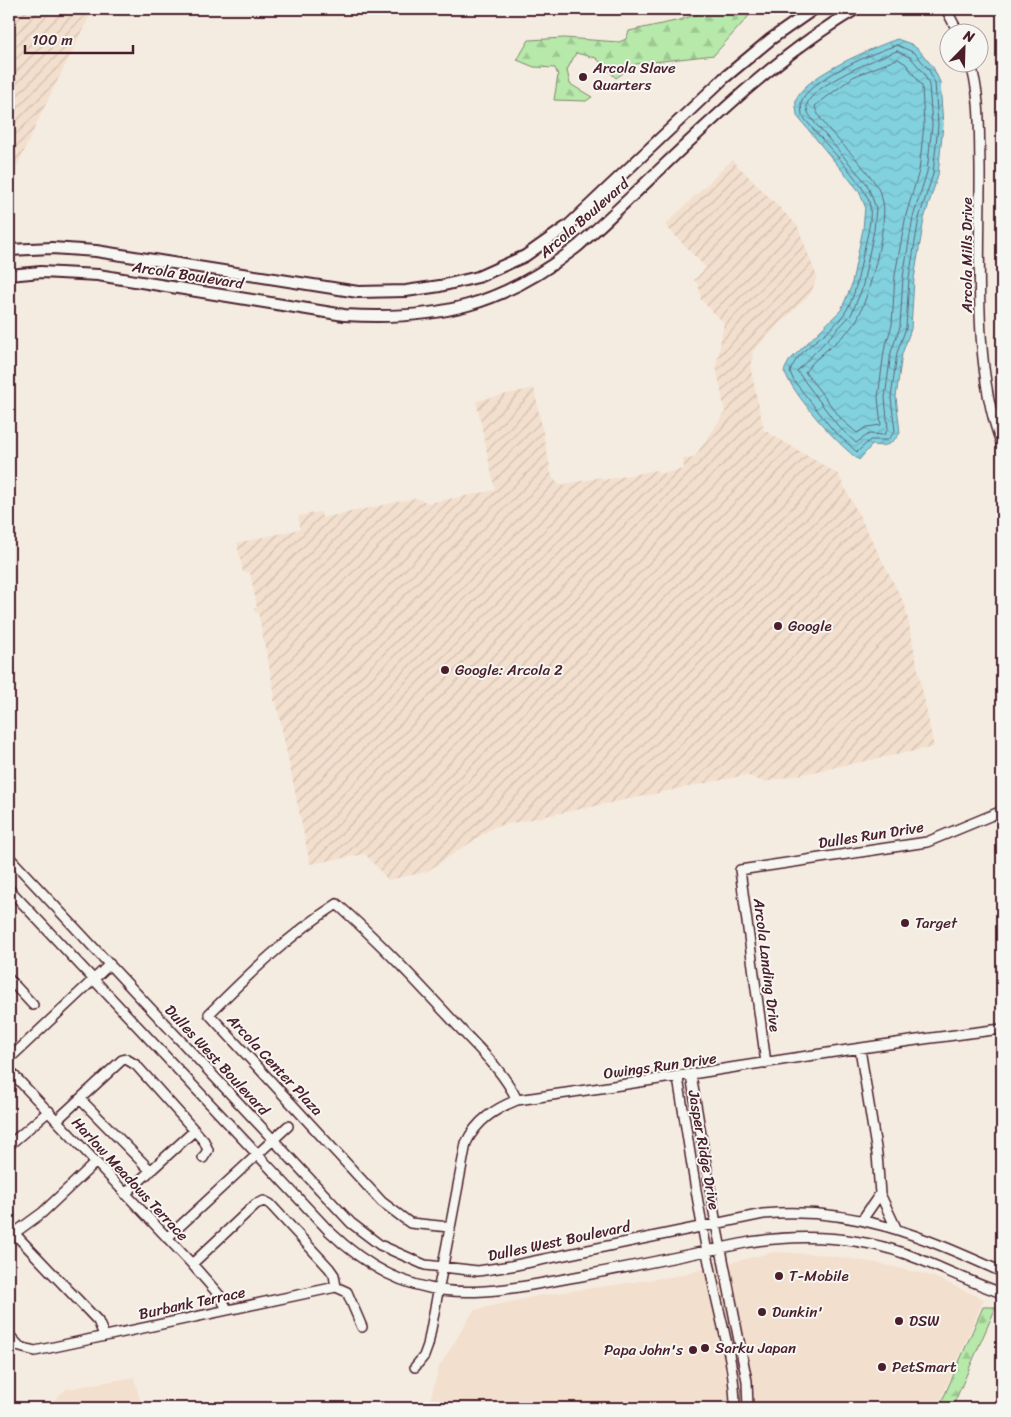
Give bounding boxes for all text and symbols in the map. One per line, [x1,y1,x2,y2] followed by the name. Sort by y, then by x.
[25,22,132,54] scale bar
[938,22,988,72] north arrow
[959,23,979,50] text: N
[32,27,73,53] text: 100 m
[592,55,676,98] place label: Arcola Slave Quarters
[577,71,589,83] marker: Arcola Slave Quarters
[532,171,636,265] street label: Arcola Boulevard
[954,197,980,314] street label: Arcola Mills Drive
[130,253,247,297] street label: Arcola Boulevard
[788,613,832,639] place label: Google
[772,620,784,632] marker: Google
[455,657,563,683] place label: Google: Arcola 2
[439,664,451,676] marker: Google: Arcola 2
[816,814,926,856] street label: Dulles Run Drive
[746,896,788,1033] street label: Arcola Landing Drive
[915,910,958,936] place label: Target
[899,917,911,929] marker: Target
[158,998,277,1123] street label: Dulles West Boulevard
[220,1007,330,1122] street label: Arcola Center Plaza
[602,1045,718,1087] street label: Owings Run Drive
[681,1087,727,1212] street label: Jasper Ridge Drive
[65,1111,195,1248] street label: Harlow Meadows Terrace
[485,1213,634,1269] street label: Dulles West Boulevard
[789,1263,849,1289] place label: T-Mobile
[773,1270,785,1282] marker: T-Mobile
[136,1279,248,1327] street label: Burbank Terrace
[772,1299,823,1325] place label: Dunkin'
[756,1306,768,1318] marker: Dunkin'
[909,1308,939,1334] place label: DSW
[893,1315,905,1327] marker: DSW
[715,1335,796,1361] place label: Sarku Japan
[604,1337,683,1363] place label: Papa John's
[699,1342,711,1354] marker: Sarku Japan
[687,1344,699,1356] marker: Papa John's
[892,1354,957,1380] place label: PetSmart
[876,1361,888,1373] marker: PetSmart

